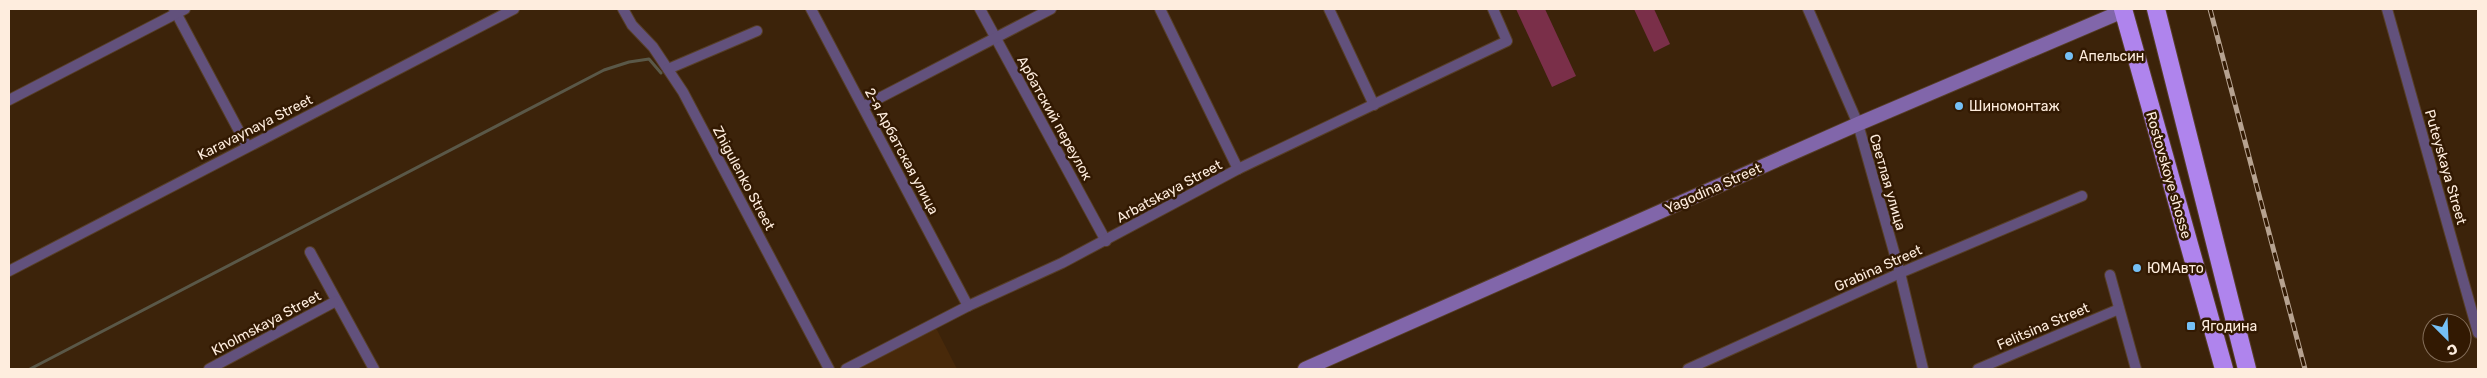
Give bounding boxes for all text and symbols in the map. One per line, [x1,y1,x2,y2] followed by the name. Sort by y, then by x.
[2079,48,2144,65] place label: Апельсин
[2063,50,2075,62] marker: Апельсин
[1013,53,1096,184] street label: Арбатский переулок
[861,85,942,217] street label: 2-я Арбатская улица
[195,91,316,164] street label: Karavaynaya Street
[1969,98,2060,115] place label: Шиномонтаж
[1953,100,1965,112] marker: Шиномонтаж
[2421,108,2470,227] street label: Puteyskaya Street
[2142,110,2195,241] street label: Rostovskoye shosse
[709,123,778,234] street label: Zhigulenko Street
[1866,132,1909,232] street label: Светлая улица
[1114,156,1225,226] street label: Arbatskaya Street
[1662,159,1764,217] street label: Yagodina Street
[1832,241,1925,295] street label: Grabina Street
[2147,260,2204,277] place label: ЮМАвто
[2131,262,2143,274] marker: ЮМАвто
[209,287,324,360] street label: Kholmskaya Street
[1994,299,2092,354] street label: Felitsina Street
[2422,313,2472,363] north arrow
[2201,318,2257,335] place label: Ягодина
[2185,320,2197,332] marker: Ягодина
[2444,340,2460,359] text: С

